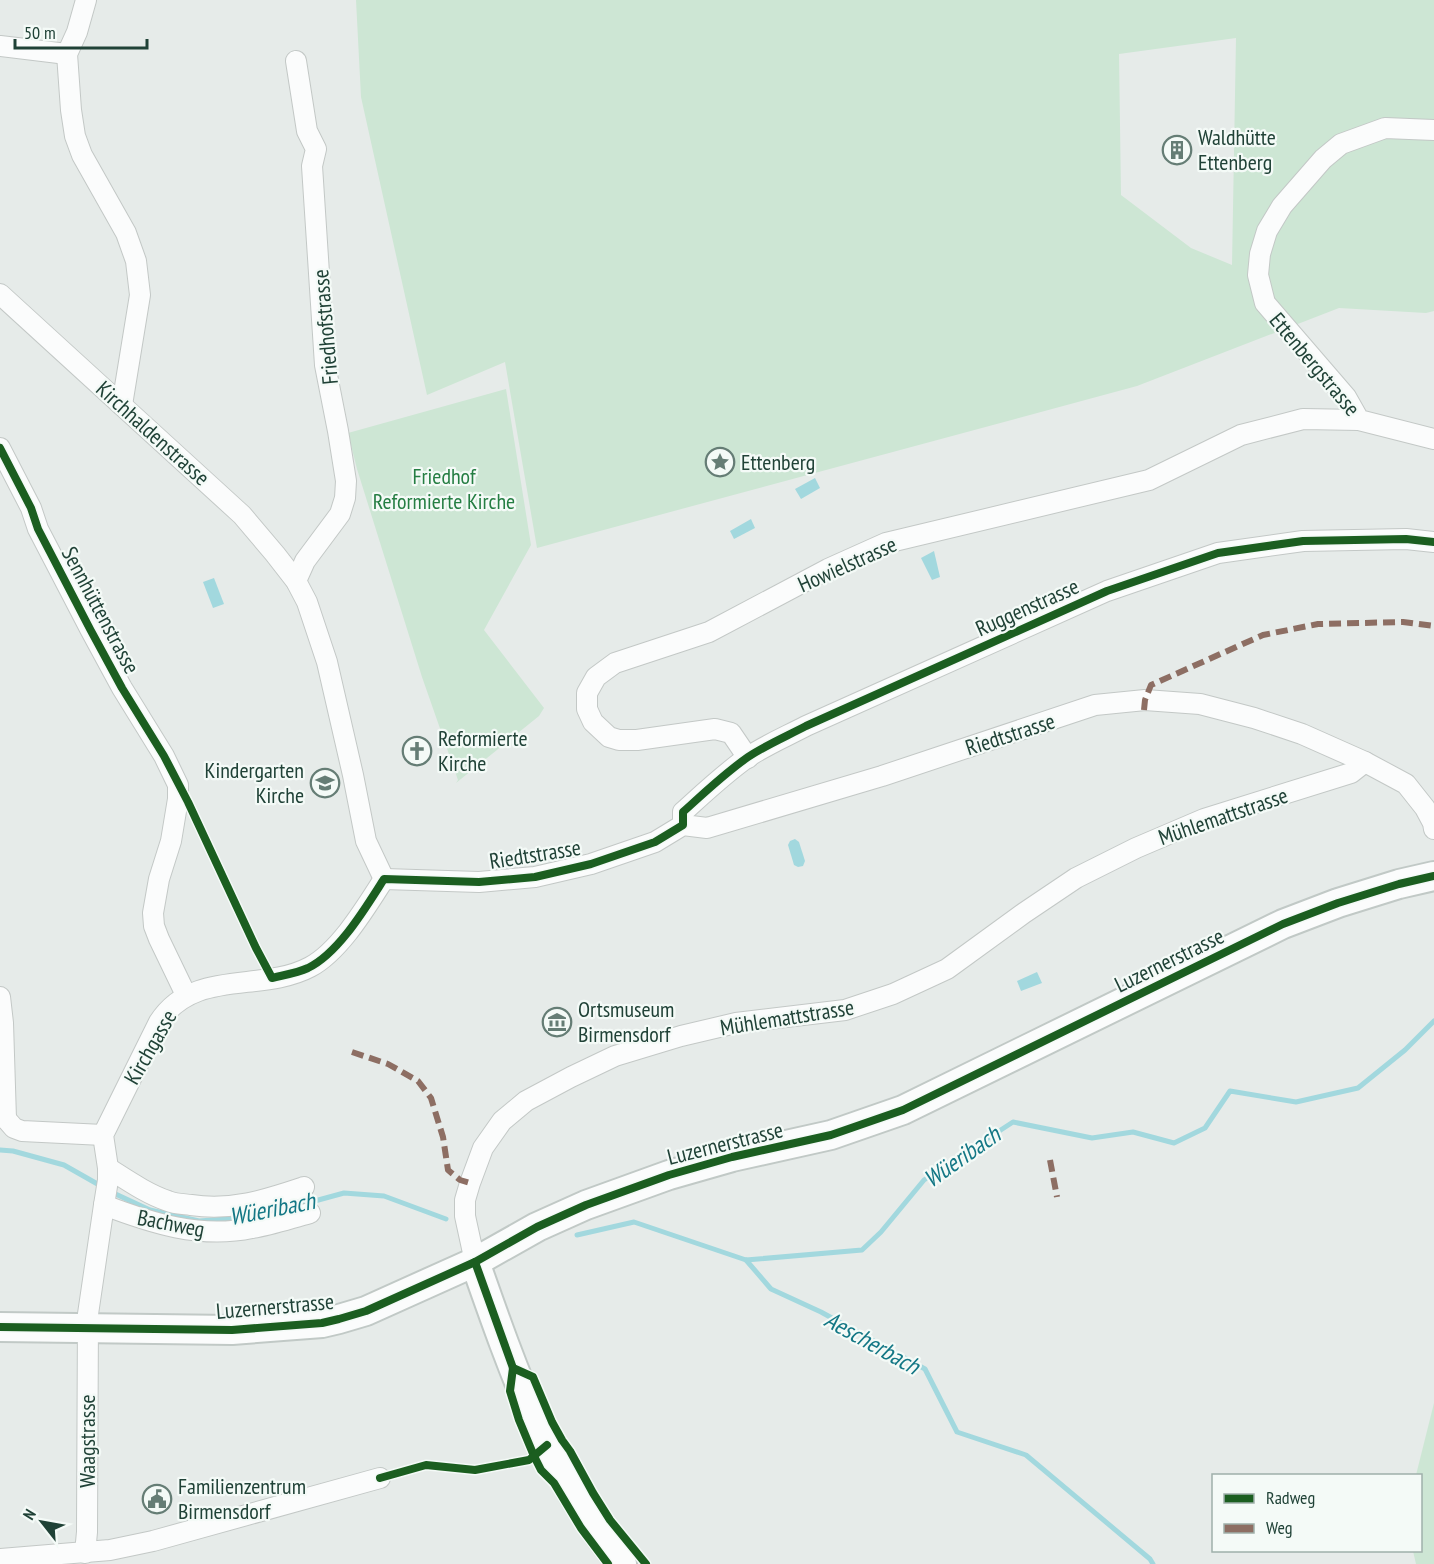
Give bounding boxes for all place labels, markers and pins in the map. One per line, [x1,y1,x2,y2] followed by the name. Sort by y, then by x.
[1198,123,1276,176] place label: Waldhütte Ettenberg
[1161,134,1193,166] building icon: Waldhütte Ettenberg
[704,446,736,478] place icon: Ettenberg
[741,448,815,476] place label: Ettenberg
[438,724,528,777] place label: Reformierte Kirche
[401,735,433,767] church icon: Reformierte Kirche
[205,756,304,809] place label: Kindergarten Kirche
[309,767,341,799] school or university icon: Kindergarten Kirche
[578,995,674,1048] place label: Ortsmuseum Birmensdorf
[541,1006,573,1038] museum icon: Ortsmuseum Birmensdorf
[178,1472,306,1525] place label: Familienzentrum Birmensdorf
[141,1483,173,1515] public building icon: Familienzentrum Birmensdorf

